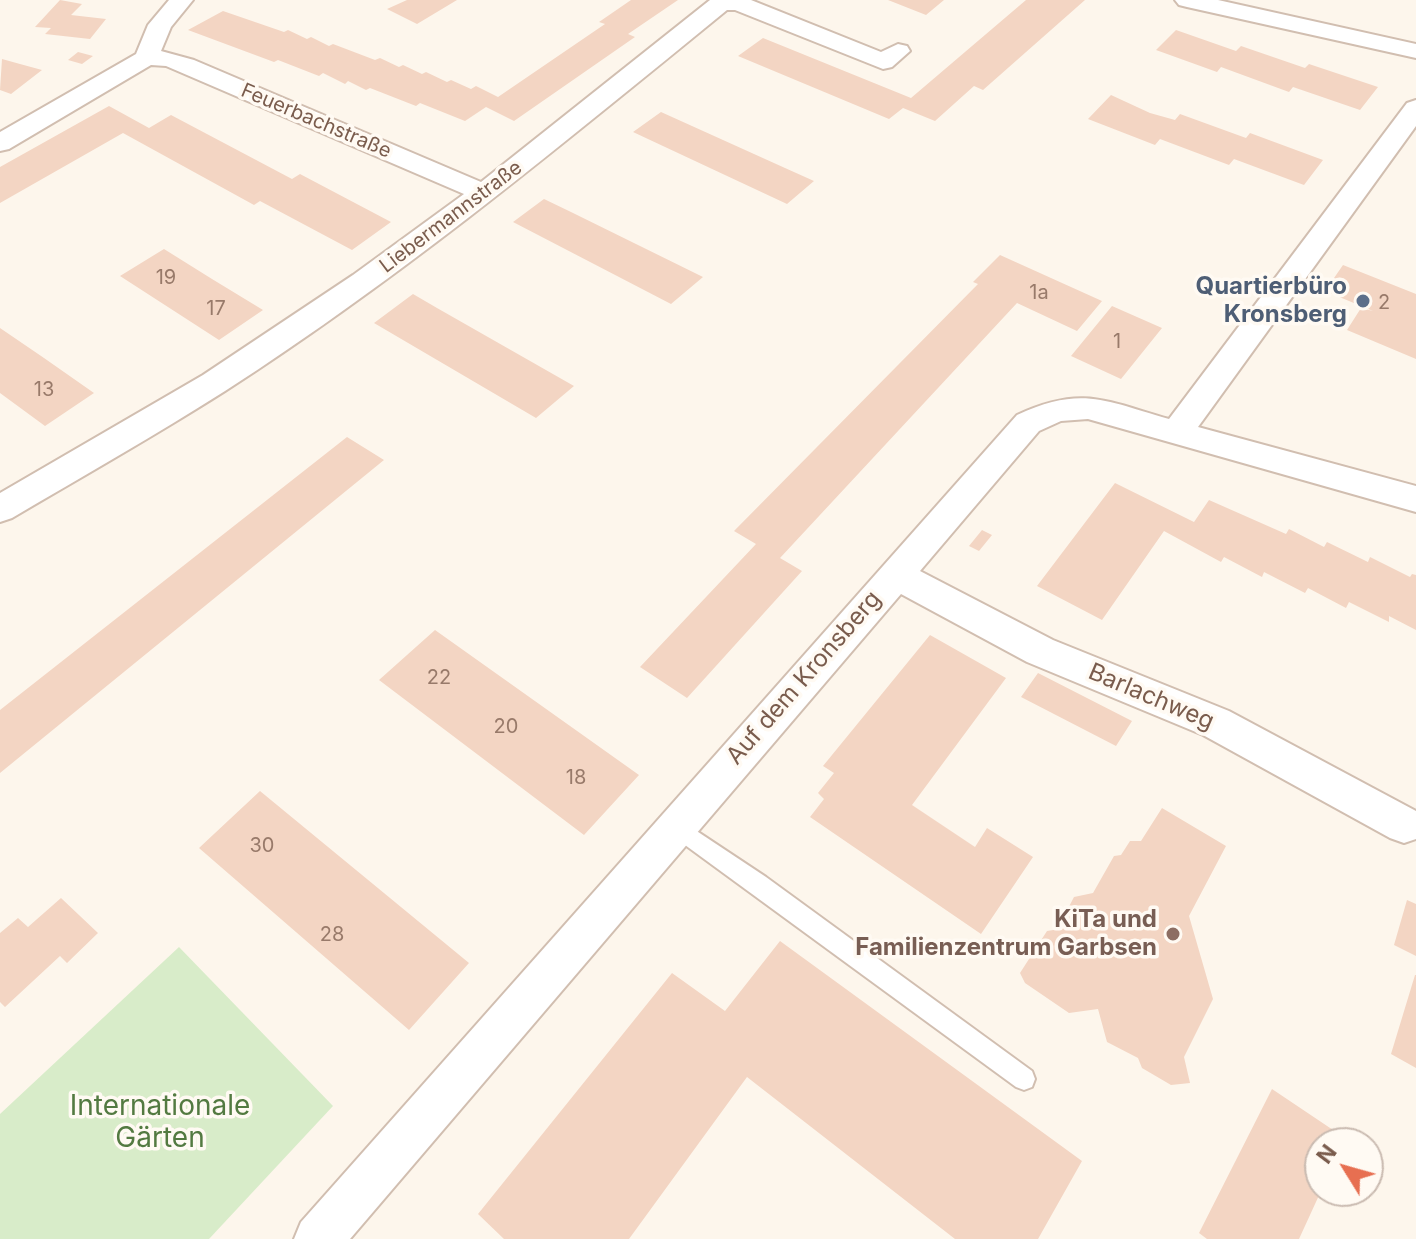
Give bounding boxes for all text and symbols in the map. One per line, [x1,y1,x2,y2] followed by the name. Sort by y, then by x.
[237,79,395,163] street label: Feuerbachstraße
[375,156,527,278] street label: Liebermannstraße
[156,266,176,290] house number: 19
[1196,273,1347,329] place label: Quartierbüro Kronsberg
[1029,281,1049,305] house number: 1a
[1378,291,1390,315] house number: 2
[1354,292,1372,310] marker: Quartierbüro Kronsberg
[206,297,226,321] house number: 17
[1113,330,1121,354] house number: 1
[34,378,54,402] house number: 13
[721,585,887,771] street label: Auf dem Kronsberg
[1084,658,1218,736] street label: Barlachweg
[427,666,451,690] house number: 22
[494,715,518,739] house number: 20
[566,766,586,790] house number: 18
[250,834,274,858] house number: 30
[855,906,1157,962] place label: KiTa und Familienzentrum Garbsen
[320,923,344,947] house number: 28
[1164,925,1182,943] marker: KiTa und Familienzentrum Garbsen
[70,1090,250,1156] park label: Internationale Gärten
[1304,1127,1384,1207] north arrow
[1311,1139,1342,1168] text: N

